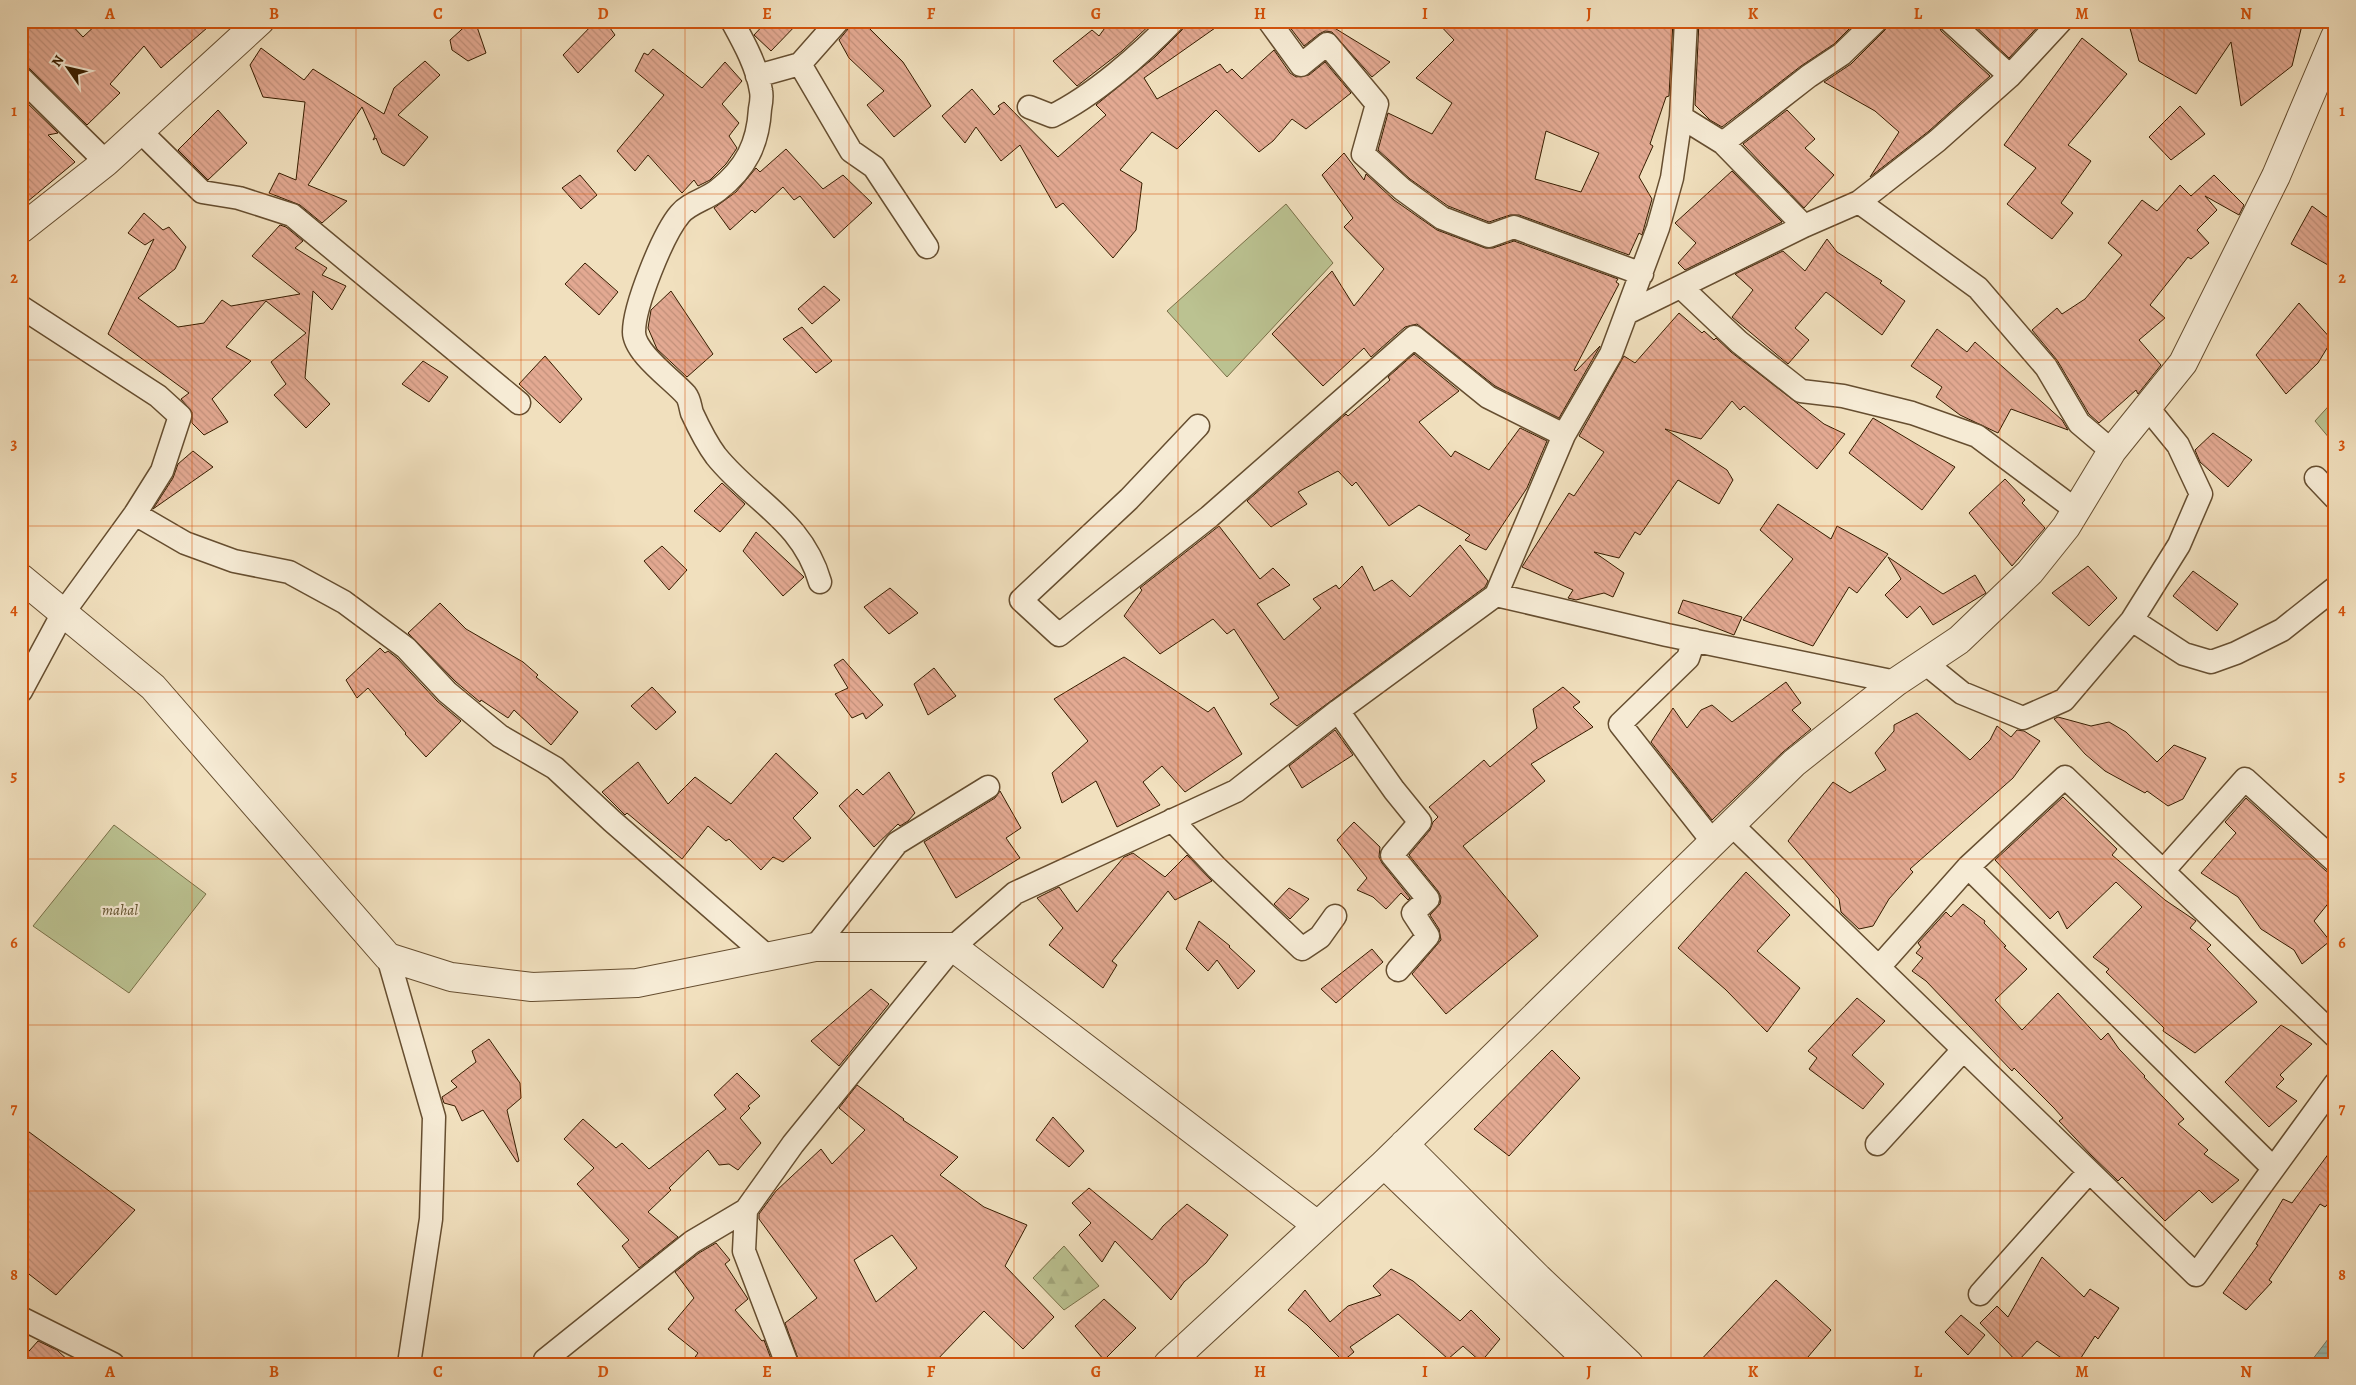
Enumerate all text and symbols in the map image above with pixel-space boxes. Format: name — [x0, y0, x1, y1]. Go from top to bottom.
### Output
text: A — [104, 3, 116, 25]
text: B — [269, 3, 279, 25]
text: C — [433, 3, 443, 25]
text: D — [597, 3, 609, 25]
text: E — [762, 3, 772, 25]
text: F — [927, 3, 936, 25]
text: G — [1091, 3, 1101, 25]
text: H — [1254, 3, 1266, 25]
text: I — [1422, 3, 1428, 25]
text: J — [1586, 3, 1592, 25]
text: K — [1748, 3, 1759, 25]
text: L — [1914, 3, 1923, 25]
text: M — [2075, 3, 2089, 25]
text: N — [2240, 3, 2252, 25]
north arrow — [42, 42, 92, 92]
text: N — [47, 51, 68, 71]
text: 1 — [11, 100, 17, 122]
text: 1 — [2339, 100, 2345, 122]
text: 2 — [10, 267, 18, 289]
text: 2 — [2338, 267, 2346, 289]
text: 3 — [11, 433, 18, 455]
text: 3 — [2339, 433, 2346, 455]
text: 4 — [10, 599, 18, 621]
text: 4 — [2338, 599, 2346, 621]
text: 5 — [11, 765, 18, 787]
text: 5 — [2339, 765, 2346, 787]
park label: mahal — [102, 900, 138, 920]
text: 6 — [10, 932, 18, 954]
text: 6 — [2338, 932, 2346, 954]
text: 7 — [11, 1098, 18, 1120]
text: 7 — [2339, 1098, 2346, 1120]
text: 8 — [10, 1264, 18, 1286]
text: 8 — [2338, 1264, 2346, 1286]
text: A — [104, 1361, 116, 1383]
text: B — [269, 1361, 279, 1383]
text: C — [433, 1361, 443, 1383]
text: D — [597, 1361, 609, 1383]
text: E — [762, 1361, 772, 1383]
text: F — [927, 1361, 936, 1383]
text: G — [1091, 1361, 1101, 1383]
text: H — [1254, 1361, 1266, 1383]
text: I — [1422, 1361, 1428, 1383]
text: J — [1586, 1361, 1592, 1383]
text: K — [1748, 1361, 1759, 1383]
text: L — [1914, 1361, 1923, 1383]
text: M — [2075, 1361, 2089, 1383]
text: N — [2240, 1361, 2252, 1383]

